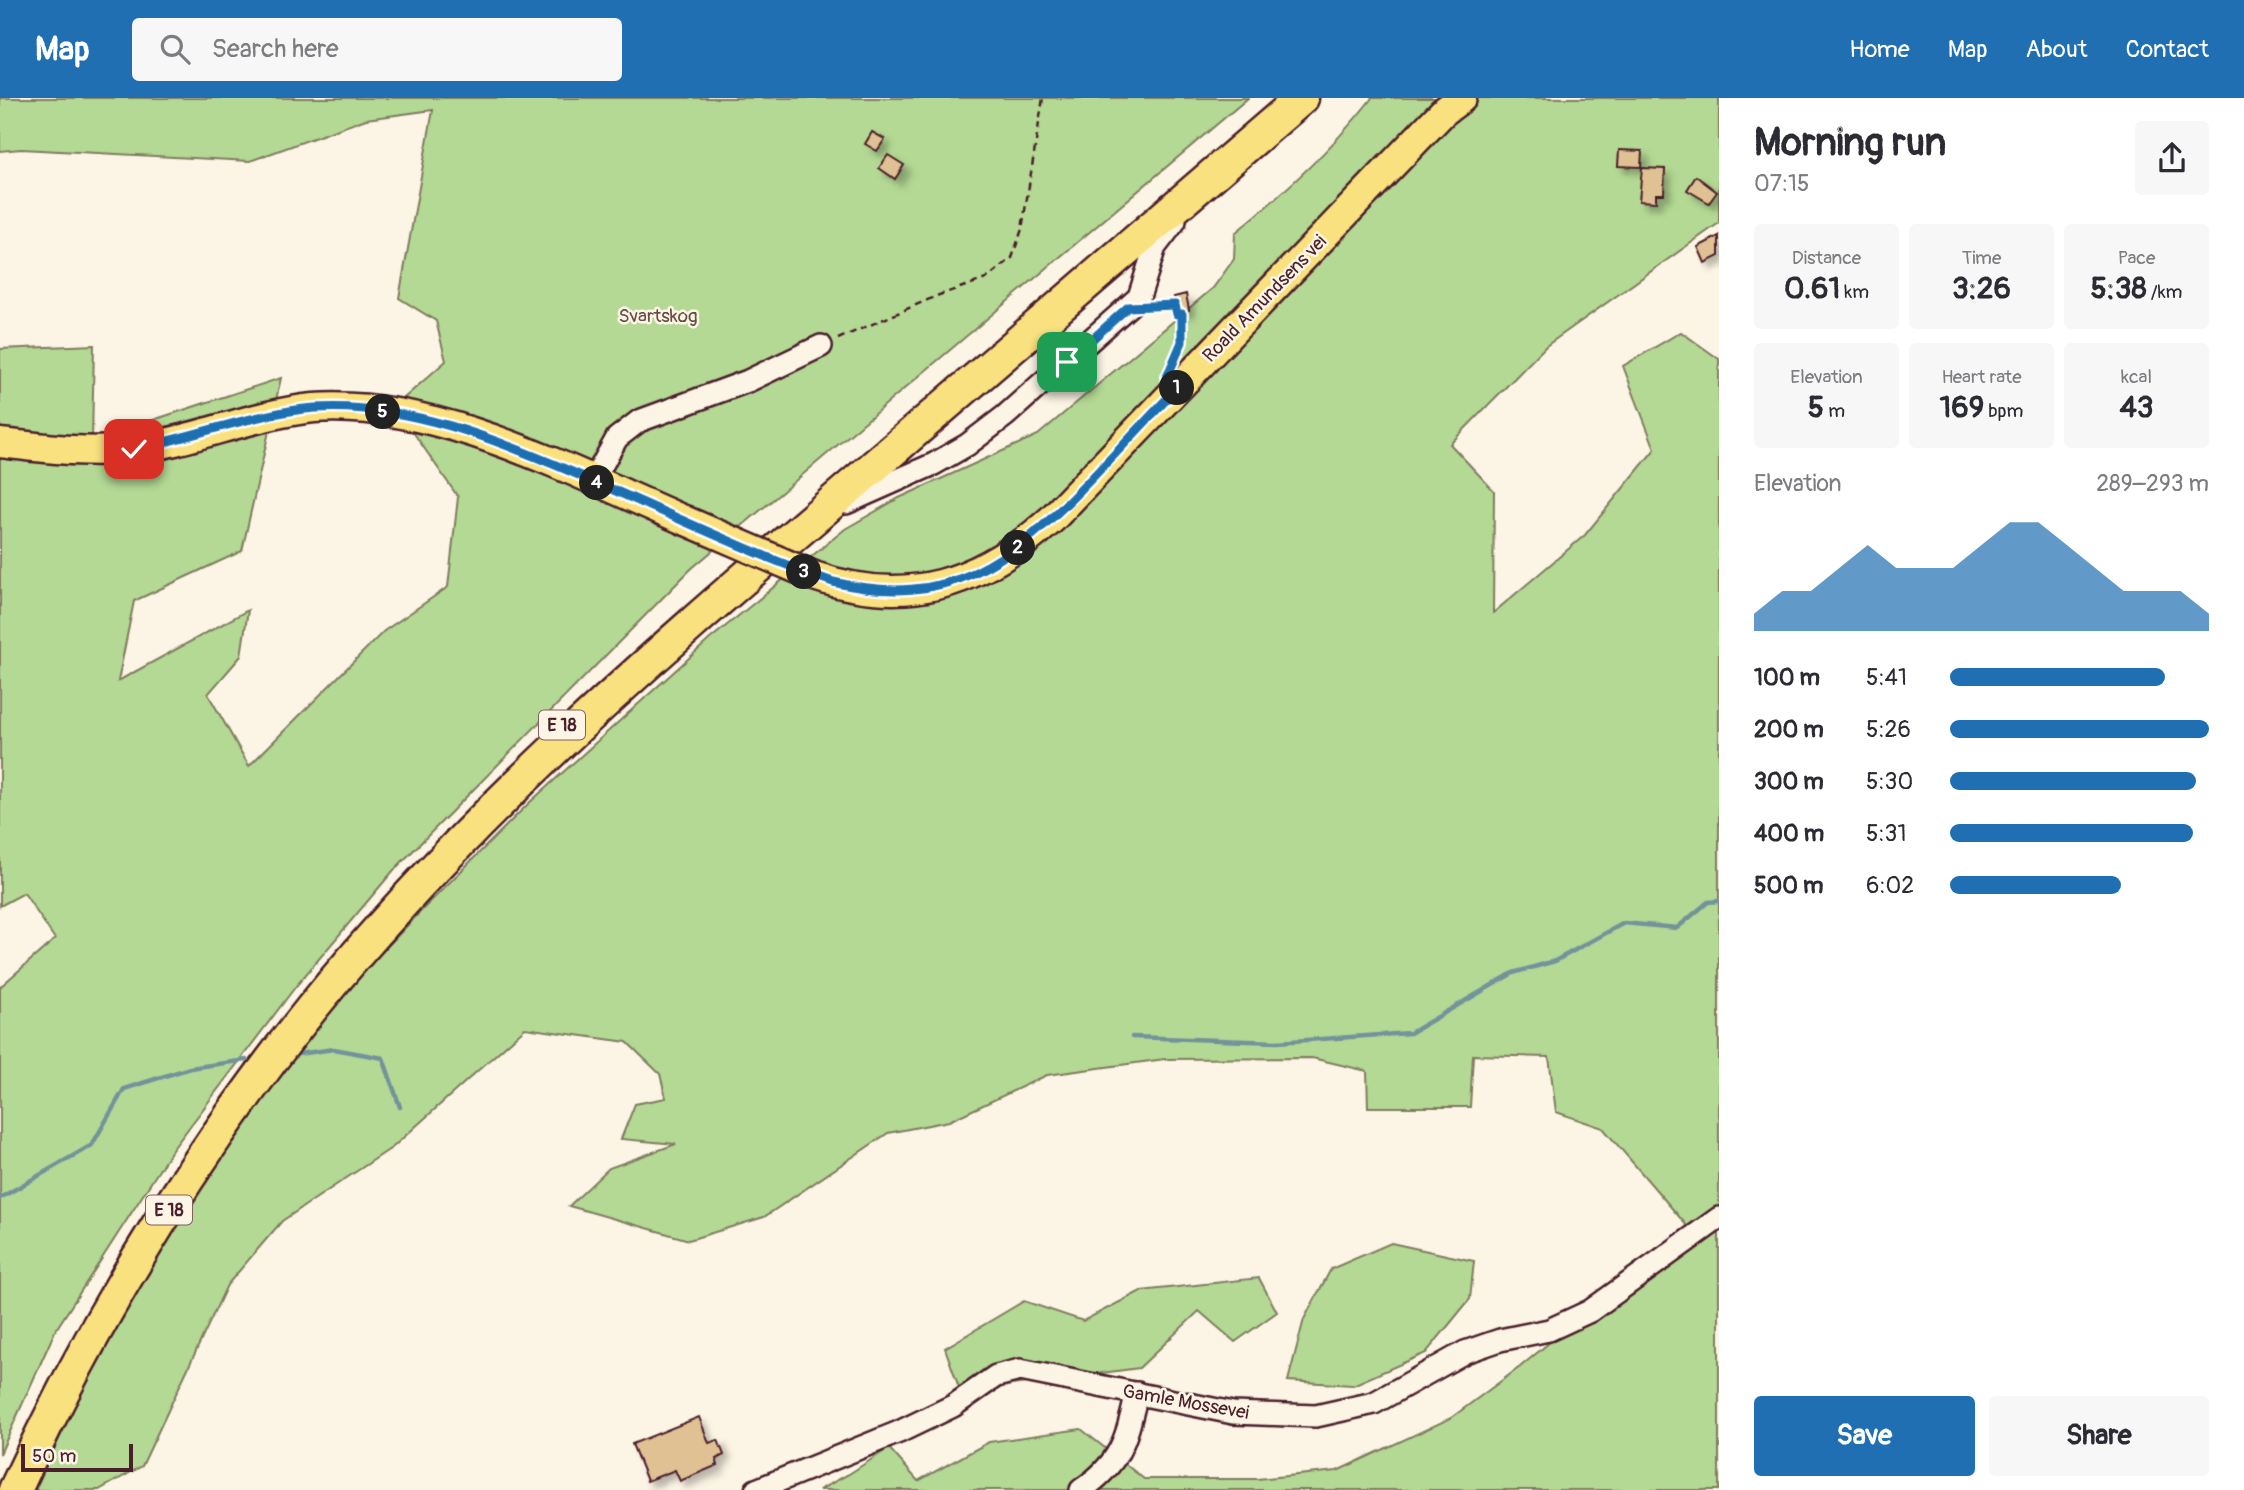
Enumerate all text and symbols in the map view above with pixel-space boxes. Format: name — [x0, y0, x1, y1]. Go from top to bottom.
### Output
search box — [132, 18, 622, 81]
text: Map — [35, 29, 90, 70]
icon: search — [156, 30, 194, 68]
text: Search here — [212, 33, 339, 65]
text: Home — [1849, 35, 1910, 64]
text: Map — [1948, 35, 1988, 64]
text: About — [2026, 35, 2088, 64]
text: Contact — [2126, 35, 2209, 64]
text: Morning run — [1754, 119, 1946, 167]
button: share — [2135, 121, 2209, 195]
text: 07:15 — [1754, 169, 1809, 198]
street label: Roald Amundsens vei — [1198, 230, 1332, 368]
text: Distance — [1792, 246, 1861, 270]
text: Time — [1962, 246, 2001, 270]
text: Pace — [2118, 246, 2155, 270]
text: 0.61 — [1784, 270, 1840, 307]
text: 3:26 — [1952, 270, 2011, 307]
text: 5:38 — [2091, 270, 2147, 307]
text: km — [1840, 280, 1869, 304]
text: /km — [2147, 280, 2182, 304]
park label: Svartskog — [618, 304, 698, 328]
pin — [1037, 332, 1097, 392]
icon: arrive — [1048, 343, 1086, 381]
text: Elevation — [1790, 365, 1863, 389]
text: Heart rate — [1941, 365, 2022, 389]
text: kcal — [2121, 365, 2152, 389]
pin: 1 — [1160, 370, 1194, 406]
text: 1 — [1173, 375, 1180, 399]
text: 5 — [1808, 389, 1824, 426]
text: 169 — [1940, 389, 1984, 426]
text: 43 — [2119, 389, 2154, 426]
pin: 5 — [366, 394, 400, 430]
text: 5 — [377, 399, 388, 423]
text: m — [1824, 399, 1845, 423]
text: bpm — [1984, 399, 2023, 423]
pin — [104, 419, 164, 479]
icon: check — [115, 430, 153, 468]
pin: 4 — [580, 466, 614, 500]
text: Elevation — [1754, 469, 1842, 498]
text: 289–293 m — [2096, 469, 2209, 498]
text: 4 — [591, 470, 602, 494]
pin: 2 — [1000, 531, 1036, 566]
text: 2 — [1012, 535, 1023, 559]
pin: 3 — [786, 554, 822, 589]
text: 3 — [798, 559, 809, 583]
text: 100 m — [1754, 663, 1820, 692]
text: 5:41 — [1866, 663, 1907, 692]
road number: E 18 — [539, 710, 585, 740]
text: 200 m — [1754, 715, 1824, 744]
text: 5:26 — [1866, 715, 1911, 744]
text: 300 m — [1754, 767, 1824, 796]
text: 5:30 — [1866, 767, 1913, 796]
text: 400 m — [1754, 819, 1824, 848]
text: 5:31 — [1866, 819, 1906, 848]
text: 500 m — [1754, 871, 1823, 900]
text: 6:02 — [1866, 871, 1914, 900]
road number: E 18 — [146, 1196, 192, 1224]
street label: Gamle Mossevei — [1121, 1379, 1251, 1425]
button: Save — [1754, 1396, 1975, 1476]
button: Share — [1989, 1396, 2209, 1476]
scale bar — [21, 1441, 133, 1473]
text: 50 m — [32, 1444, 76, 1468]

